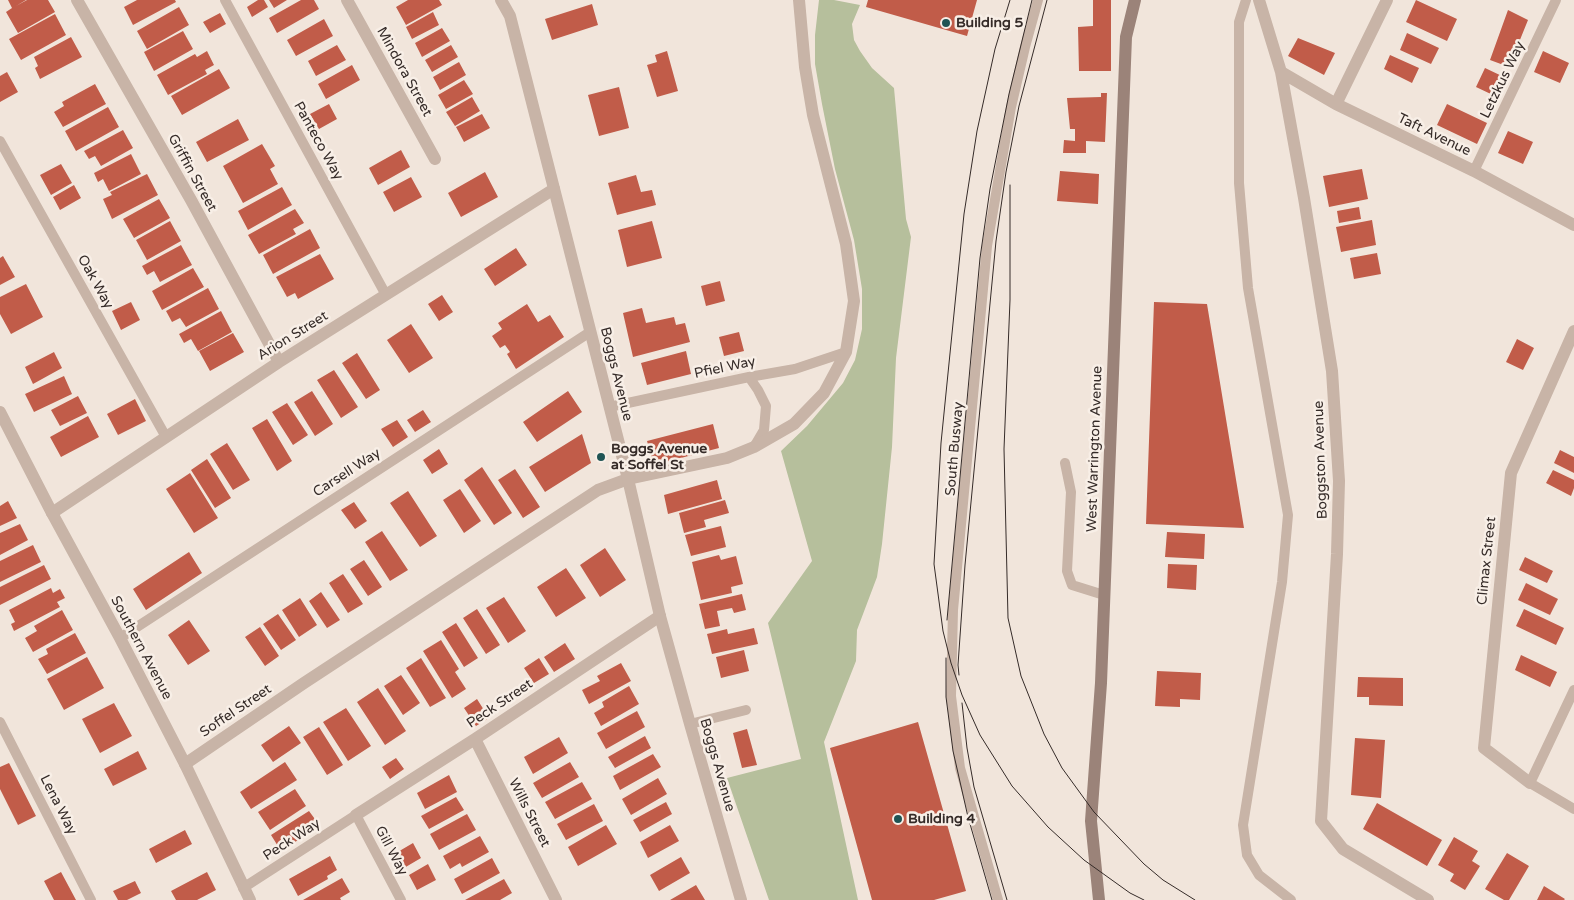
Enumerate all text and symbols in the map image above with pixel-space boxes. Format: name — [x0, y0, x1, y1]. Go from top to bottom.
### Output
place label: Building 5 — [956, 15, 1023, 31]
marker: Building 5 — [940, 17, 952, 29]
street label: Mindora Street — [373, 24, 435, 120]
street label: Letzkus Way — [1477, 39, 1529, 121]
street label: Panteco Way — [290, 99, 346, 183]
street label: Taft Avenue — [1395, 110, 1473, 160]
street label: Griffin Street — [164, 131, 220, 215]
street label: Oak Way — [73, 252, 117, 312]
street label: Arion Street — [255, 308, 331, 364]
street label: Boggs Avenue — [596, 325, 636, 423]
street label: Pfiel Way — [693, 353, 757, 383]
street label: West Warrington Avenue — [1084, 366, 1106, 532]
street label: Boggston Avenue — [1311, 400, 1331, 520]
street label: South Busway — [943, 401, 967, 497]
place label: Boggs Avenue at Soffel St — [611, 441, 707, 474]
street label: Carsell Way — [310, 445, 384, 501]
marker: Boggs Avenue at Soffel St — [595, 451, 607, 463]
street label: Climax Street — [1474, 516, 1500, 606]
street label: Southern Avenue — [107, 593, 175, 703]
street label: Peck Street — [464, 676, 536, 732]
street label: Soffel Street — [197, 681, 275, 741]
street label: Boggs Avenue — [696, 716, 738, 814]
street label: Lena Way — [36, 772, 80, 838]
street label: Wills Street — [505, 776, 553, 850]
place label: Building 4 — [908, 811, 975, 827]
marker: Building 4 — [892, 813, 904, 825]
street label: Peck Way — [260, 815, 324, 865]
street label: Gill Way — [371, 823, 411, 879]

